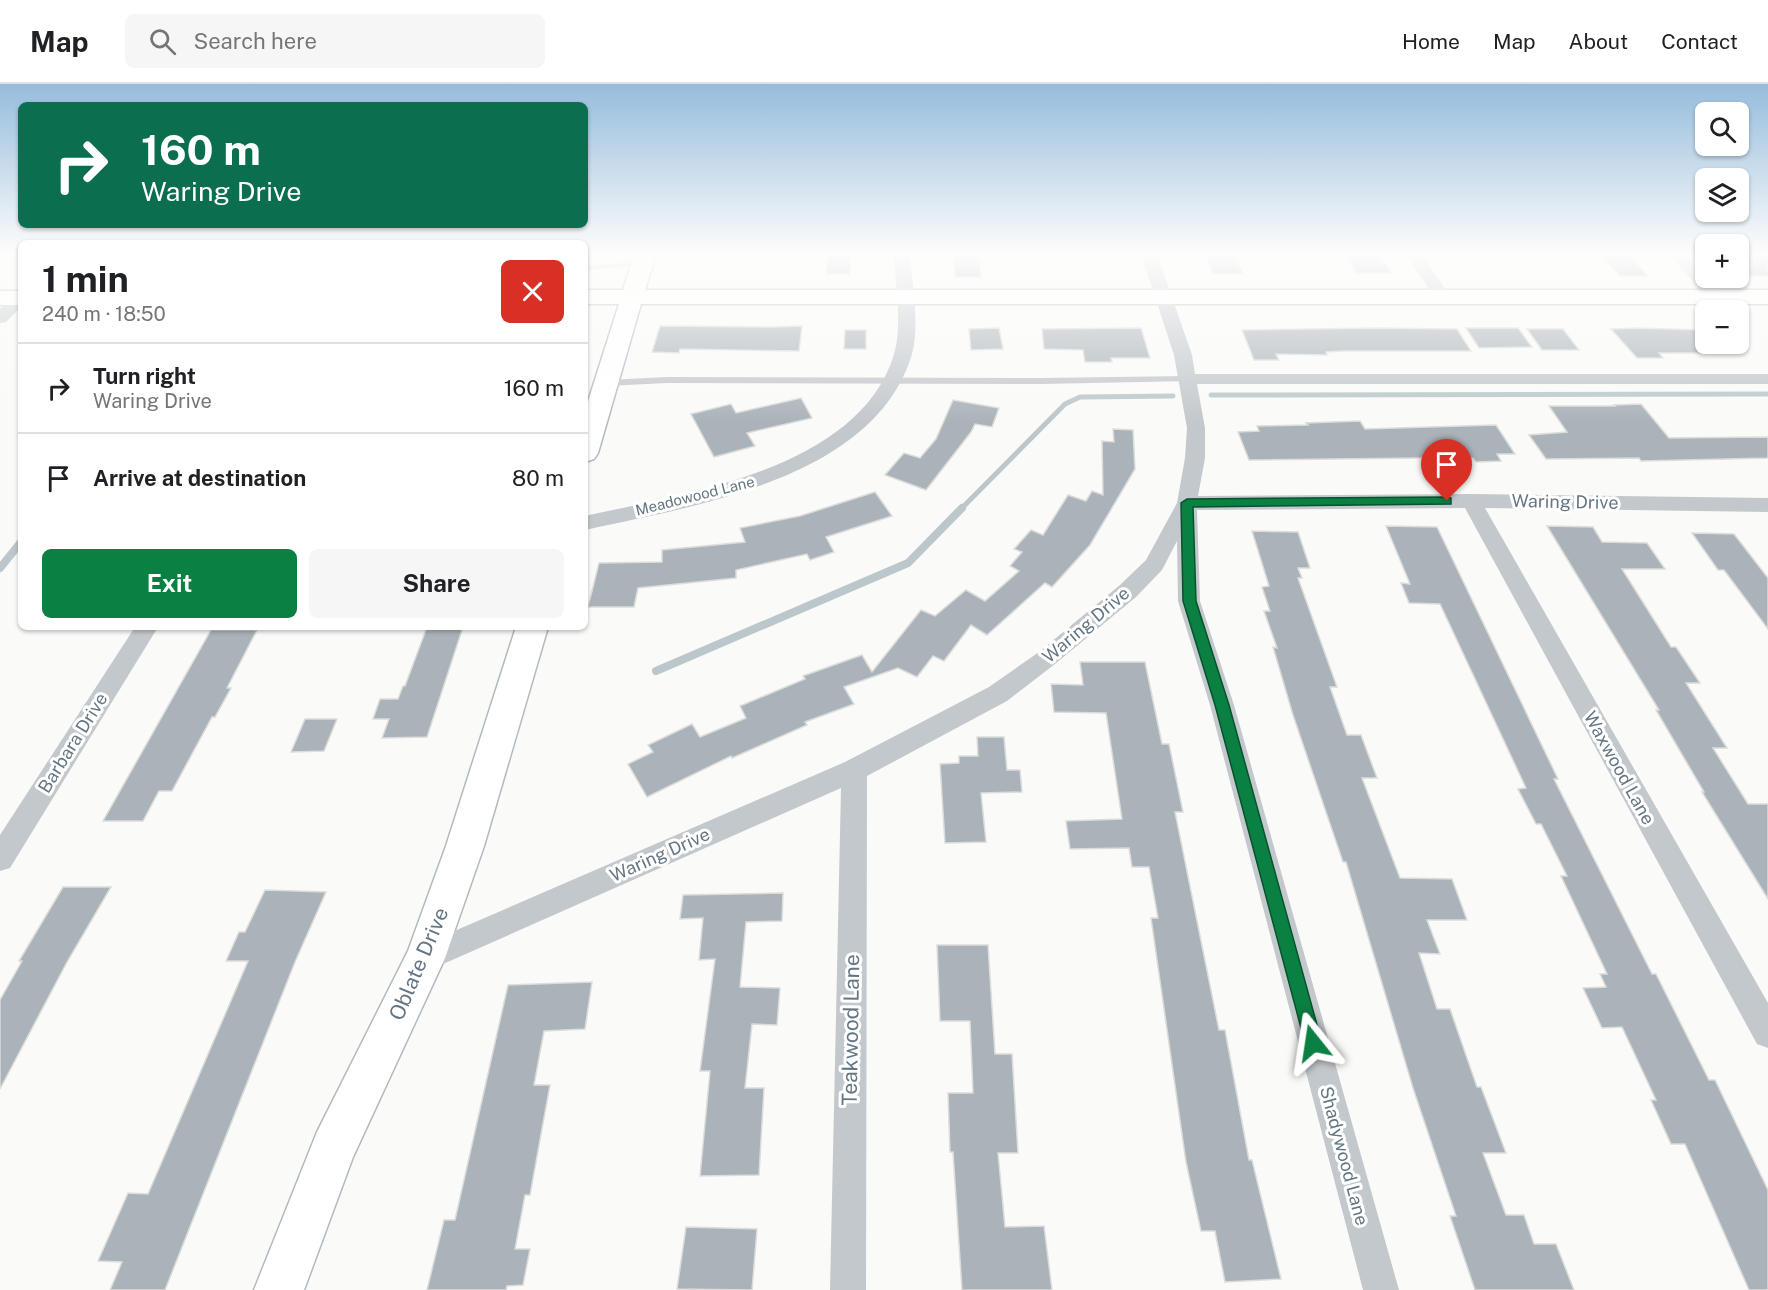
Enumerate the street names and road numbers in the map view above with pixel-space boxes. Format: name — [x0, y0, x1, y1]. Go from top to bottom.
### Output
street label: Meadowood Lane — [634, 472, 756, 519]
street label: Waring Drive — [1511, 490, 1619, 513]
street label: Waring Drive — [1038, 582, 1133, 667]
street label: Barbara Drive — [34, 689, 112, 797]
street label: Waxwood Lane — [1580, 707, 1659, 828]
street label: Waring Drive — [607, 823, 713, 886]
street label: Oblate Drive — [384, 904, 454, 1024]
street label: Teakwood Lane — [837, 954, 864, 1106]
street label: Shadywood Lane — [1316, 1084, 1373, 1228]

